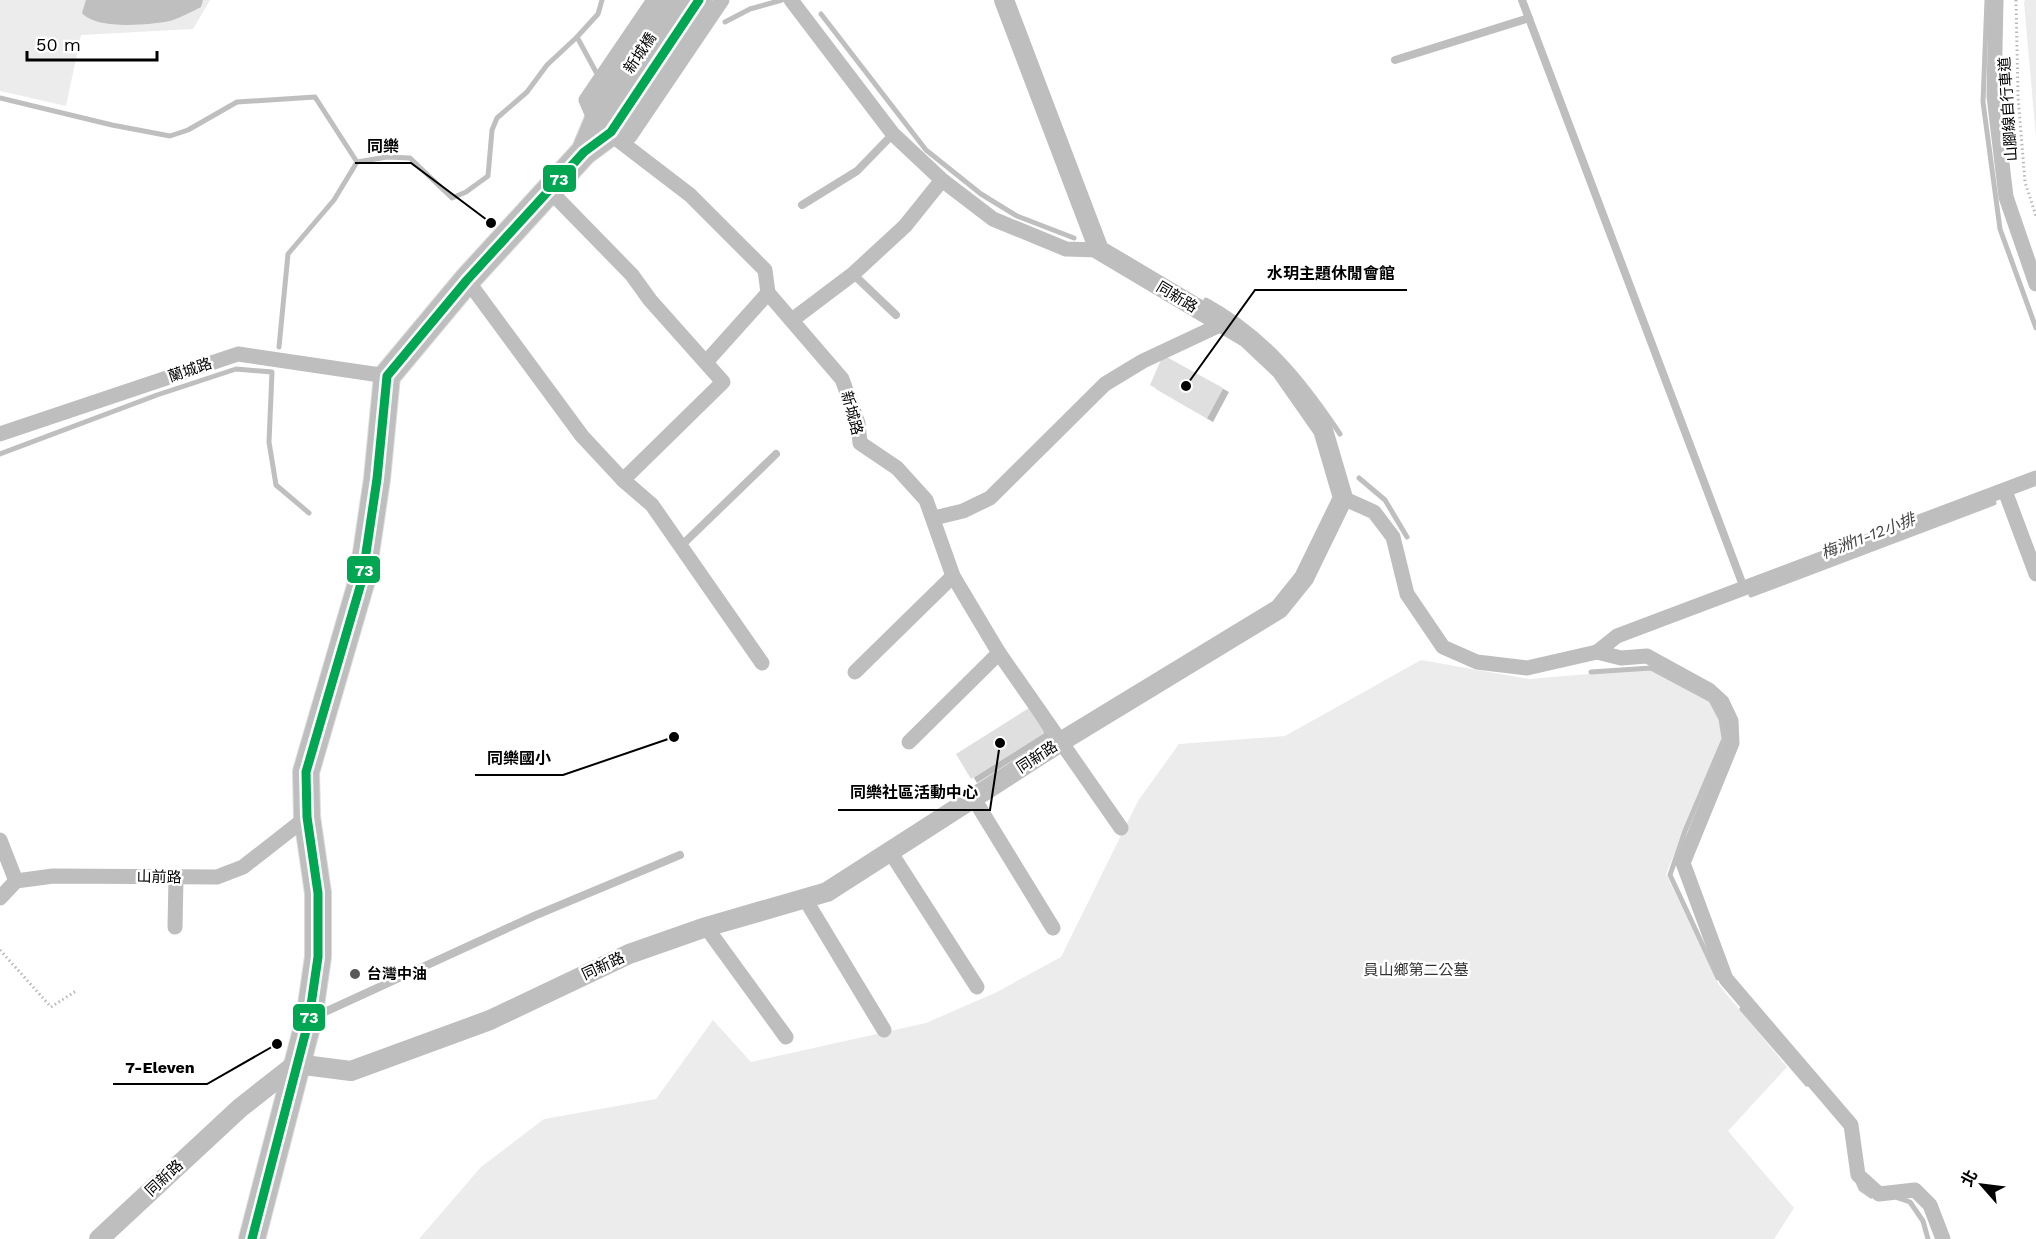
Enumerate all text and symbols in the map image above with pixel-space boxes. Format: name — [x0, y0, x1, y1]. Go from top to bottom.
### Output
scale bar — [27, 24, 158, 62]
street label: 新城橋 — [620, 29, 660, 77]
text: 50 m — [36, 34, 81, 55]
street label: 山腳線自行車道 — [1995, 56, 2021, 162]
callout: 同樂 — [355, 129, 411, 163]
text: 同樂 — [367, 137, 399, 156]
line badge: 73 — [542, 164, 577, 193]
text: 73 — [549, 170, 569, 189]
callout: 水玥主題休閒會館 — [1255, 256, 1407, 290]
text: 水玥主題休閒會館 — [1267, 264, 1395, 283]
street label: 同新路 — [1153, 278, 1201, 316]
street label: 蘭城路 — [166, 354, 214, 386]
street label: 新城路 — [837, 389, 867, 437]
water label: 梅洲11-12小排 — [1818, 509, 1919, 563]
line badge: 73 — [346, 555, 381, 584]
text: 73 — [354, 561, 374, 580]
street label: 同新路 — [1013, 737, 1061, 777]
callout: 同樂國小 — [475, 741, 563, 775]
text: 同樂國小 — [487, 749, 551, 768]
callout: 同樂社區活動中心 — [838, 776, 990, 810]
text: 同樂社區活動中心 — [850, 783, 978, 802]
street label: 山前路 — [136, 868, 182, 886]
street label: 同新路 — [579, 948, 627, 984]
park label: 員山鄉第二公墓 — [1363, 961, 1469, 979]
place label: 台灣中油 — [367, 965, 427, 983]
marker: 台灣中油 — [348, 967, 362, 981]
line badge: 73 — [292, 1003, 326, 1032]
text: 73 — [299, 1008, 319, 1027]
callout: 7-Eleven — [113, 1050, 207, 1084]
text: 7-Eleven — [125, 1058, 195, 1077]
north arrow — [1952, 1155, 2012, 1215]
street label: 同新路 — [141, 1156, 187, 1200]
text: 北 — [1957, 1167, 1981, 1190]

